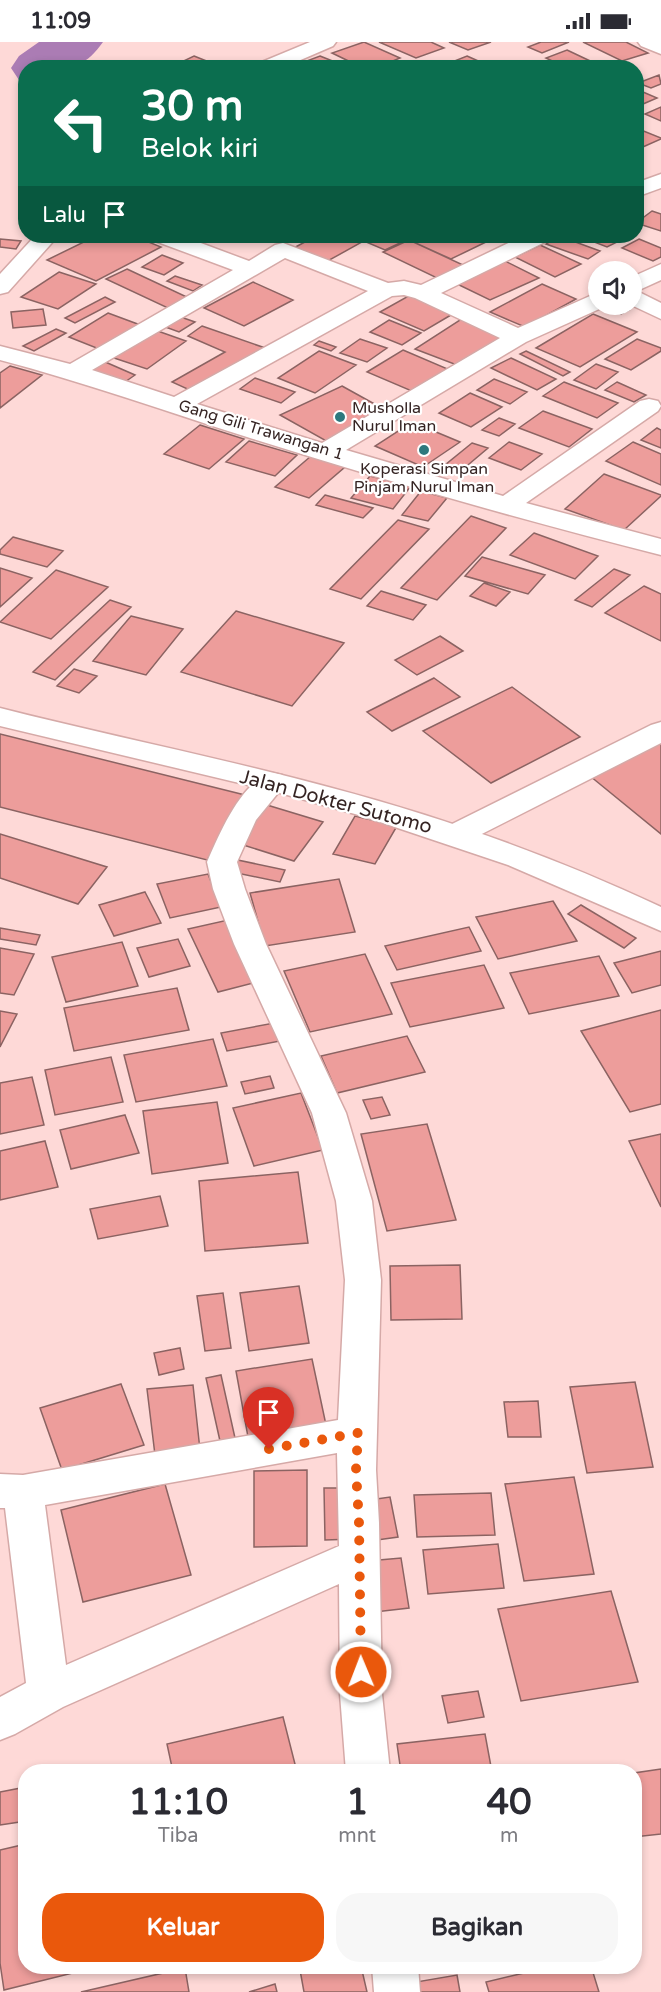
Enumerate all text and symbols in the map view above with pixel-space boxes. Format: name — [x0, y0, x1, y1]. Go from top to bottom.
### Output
text: 11:09 — [30, 8, 91, 34]
text: 30 m — [141, 81, 243, 132]
icon: left — [42, 84, 120, 162]
text: Belok kiri — [141, 132, 258, 165]
icon: arrive — [98, 198, 131, 231]
text: Lalu — [42, 202, 86, 228]
map controls — [588, 261, 642, 315]
button: sound — [588, 261, 642, 315]
street label: Gang Gili Trawangan 1 — [176, 395, 346, 465]
place label: Musholla Nurul Iman — [352, 398, 436, 436]
marker: Musholla Nurul Iman — [333, 410, 347, 424]
marker: Koperasi Simpan Pinjam Nurul Iman — [417, 443, 431, 457]
place label: Koperasi Simpan Pinjam Nurul Iman — [354, 459, 494, 497]
street label: Jalan Dokter Sutomo — [237, 765, 435, 839]
pin — [243, 1387, 294, 1449]
icon: arrive — [252, 1396, 285, 1429]
position arrow — [329, 1640, 393, 1704]
text: 11:10 — [128, 1781, 228, 1824]
text: 1 — [346, 1781, 369, 1824]
text: 40 — [487, 1781, 532, 1824]
text: Tiba — [158, 1824, 199, 1848]
text: mnt — [338, 1824, 376, 1848]
text: m — [500, 1824, 518, 1848]
button: Keluar — [42, 1893, 324, 1962]
button: Bagikan — [336, 1893, 618, 1962]

